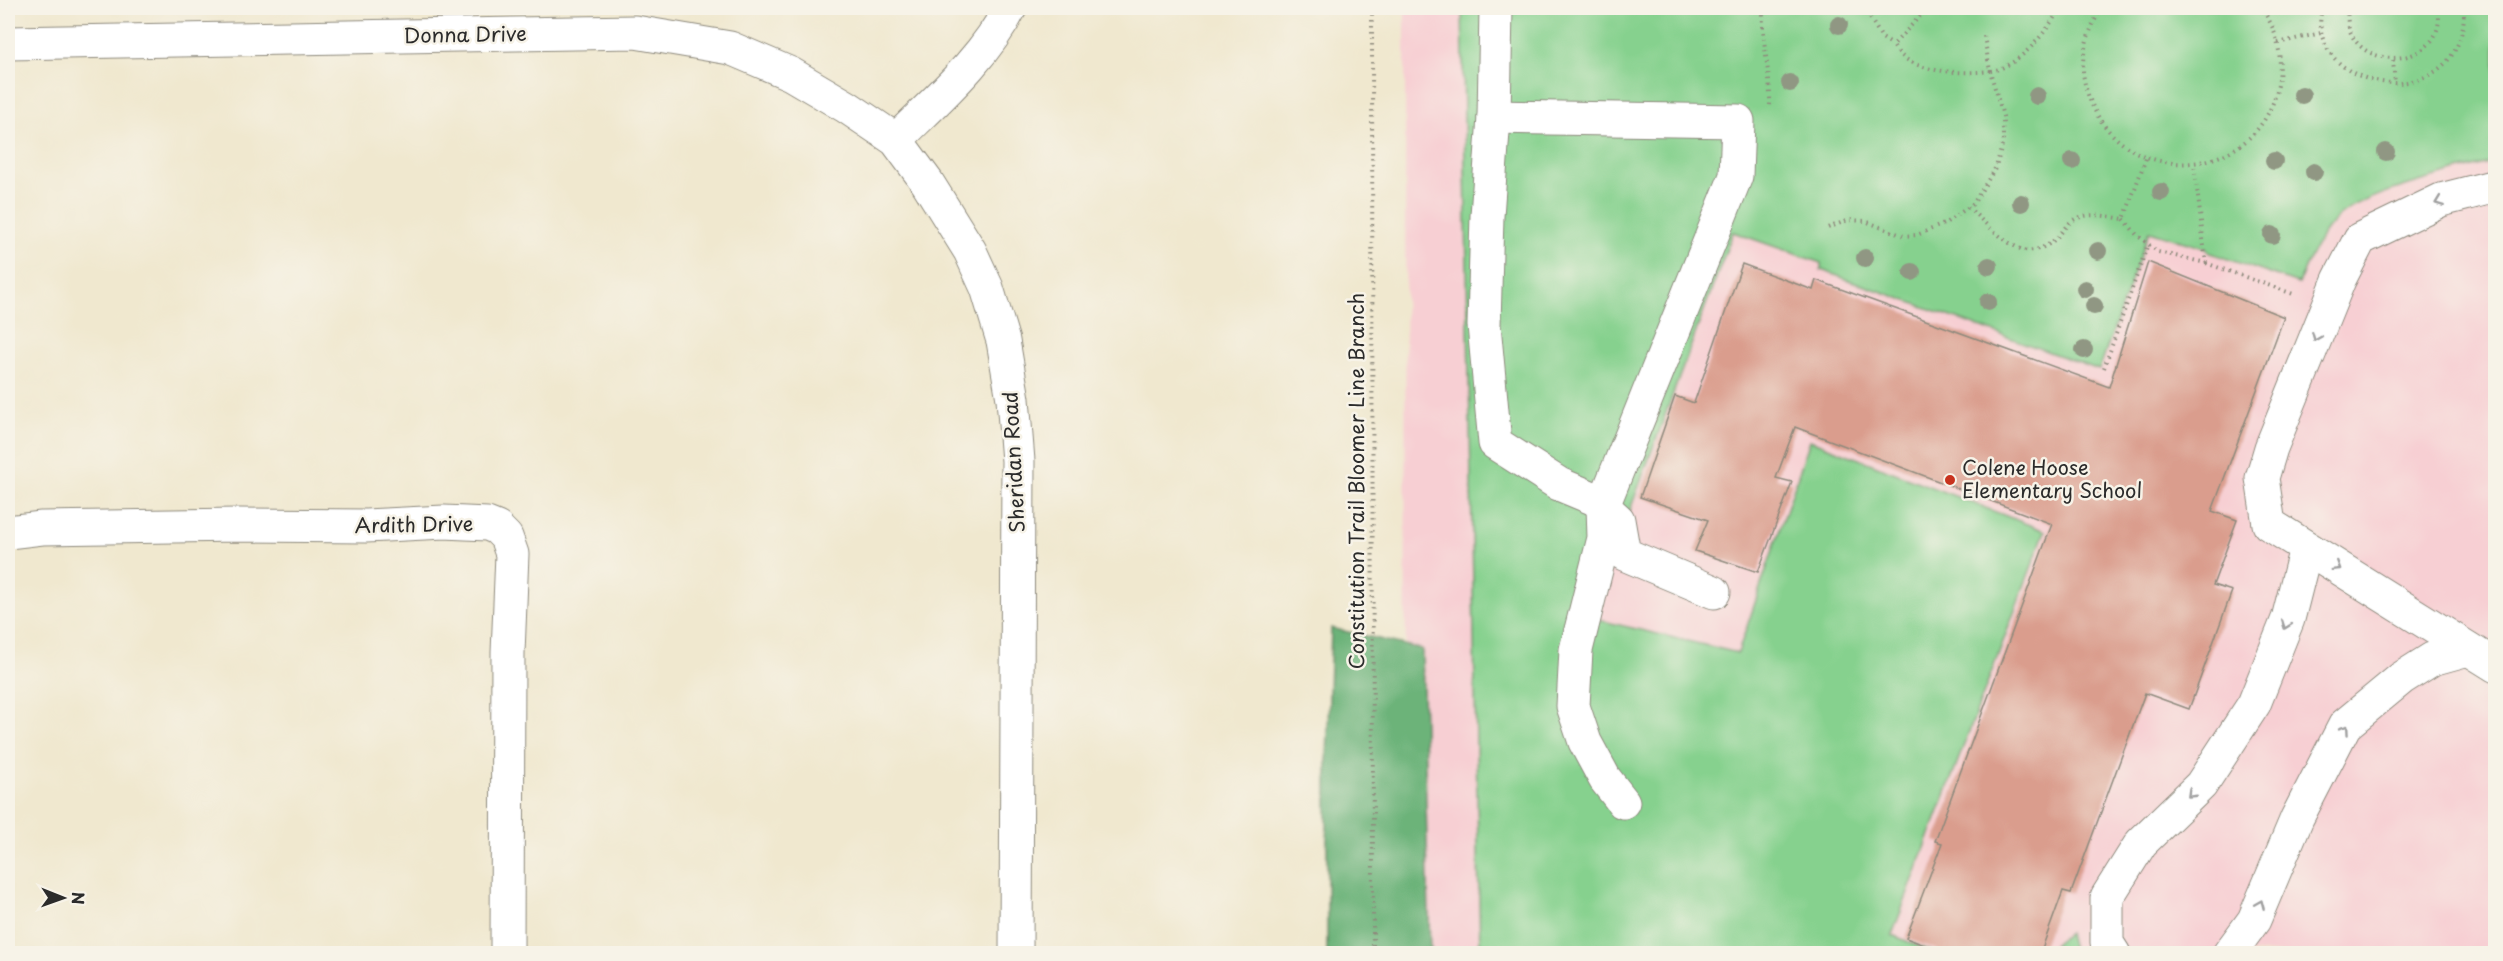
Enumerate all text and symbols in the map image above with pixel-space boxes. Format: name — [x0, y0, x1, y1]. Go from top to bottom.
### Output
street label: Donna Drive — [403, 18, 527, 50]
one-way arrow — [2435, 195, 2446, 207]
street label: Constitution Trail Bloomer Line Branch — [1341, 293, 1371, 669]
one-way arrow — [2311, 330, 2323, 341]
street label: Sheridan Road — [994, 391, 1032, 533]
place label: Colene Hoose Elementary School — [1962, 452, 2142, 505]
marker: Colene Hoose Elementary School — [1943, 473, 1957, 487]
street label: Ardith Drive — [354, 508, 474, 540]
one-way arrow — [2331, 560, 2341, 572]
one-way arrow — [2280, 619, 2293, 630]
one-way arrow — [2338, 725, 2349, 736]
one-way arrow — [2188, 786, 2199, 797]
north arrow — [33, 868, 93, 928]
text: N — [67, 892, 91, 905]
one-way arrow — [2253, 900, 2265, 911]

